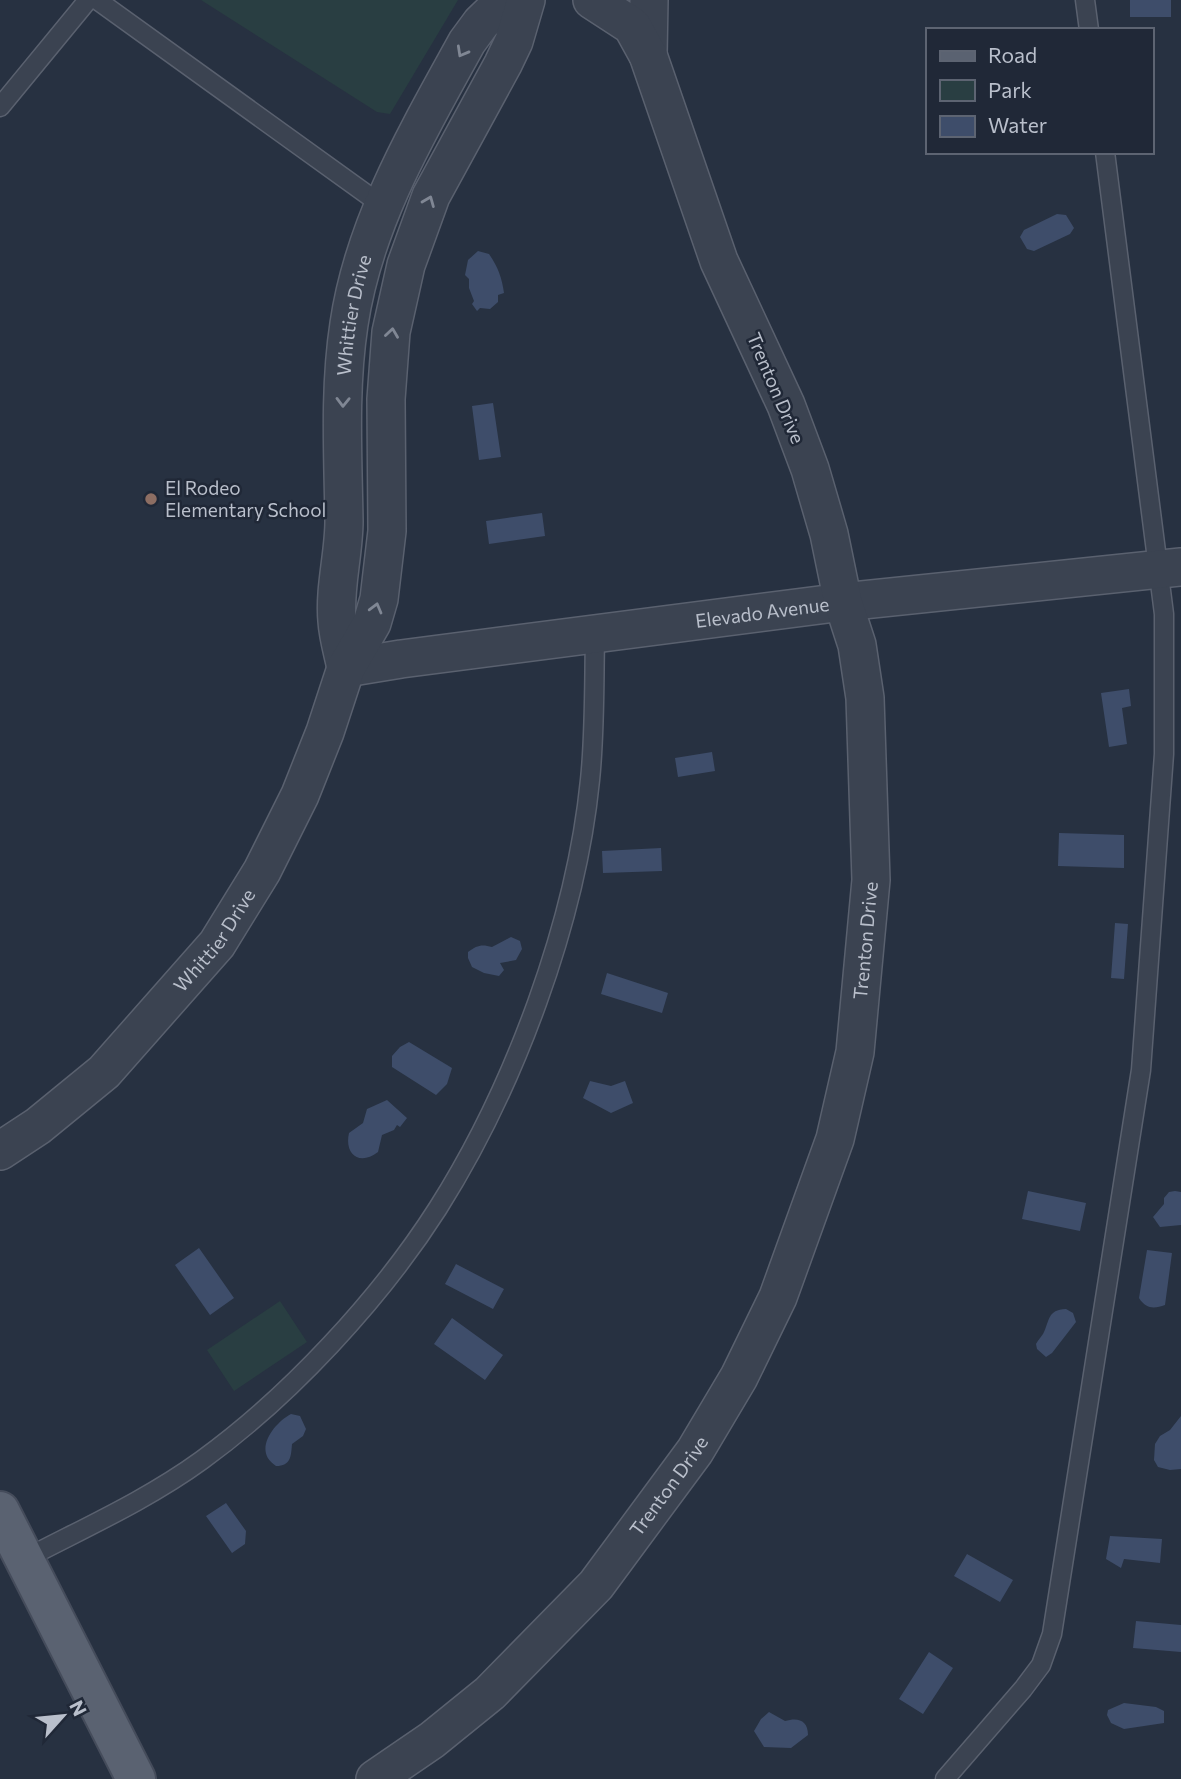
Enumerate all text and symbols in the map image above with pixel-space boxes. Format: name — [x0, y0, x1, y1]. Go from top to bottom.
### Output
legend — [926, 28, 1153, 154]
text: Road — [988, 42, 1037, 67]
one-way arrow — [457, 44, 470, 57]
text: Park — [988, 77, 1032, 102]
text: Water — [988, 112, 1047, 137]
one-way arrow — [421, 196, 435, 208]
street label: Whittier Drive — [332, 252, 376, 377]
one-way arrow — [384, 327, 399, 338]
street label: Trenton Drive — [743, 329, 810, 447]
one-way arrow — [335, 397, 351, 408]
place label: El Rodeo Elementary School — [165, 476, 326, 521]
marker: El Rodeo Elementary School — [143, 491, 159, 507]
street label: Elevado Avenue — [694, 592, 831, 632]
one-way arrow — [368, 602, 382, 614]
street label: Trenton Drive — [848, 880, 882, 1000]
street label: Whittier Drive — [168, 884, 259, 996]
street label: Trenton Drive — [624, 1432, 712, 1540]
north arrow — [28, 1681, 98, 1751]
text: N — [65, 1696, 92, 1720]

